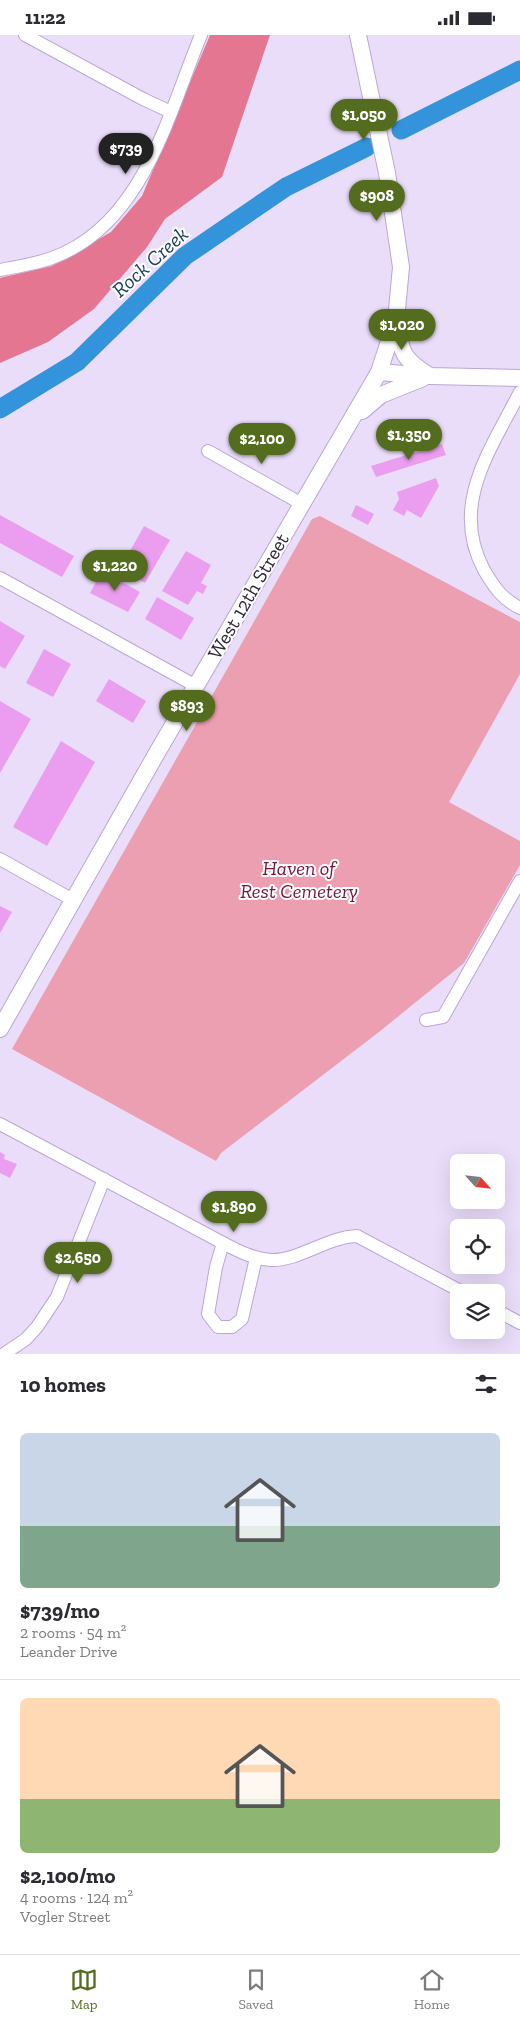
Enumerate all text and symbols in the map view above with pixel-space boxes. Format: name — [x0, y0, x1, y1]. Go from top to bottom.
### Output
text: 11:22 — [25, 6, 65, 29]
pin: $1,050 — [323, 99, 405, 141]
text: $1,050 — [342, 105, 386, 124]
pin: $739 — [96, 133, 156, 175]
text: $739 — [110, 139, 142, 158]
pin: $908 — [347, 179, 407, 222]
text: $908 — [360, 186, 394, 205]
water label: Rock Creek — [107, 221, 193, 302]
pin: $1,020 — [361, 309, 443, 351]
text: $1,020 — [380, 315, 424, 334]
pin: $1,350 — [368, 419, 450, 461]
pin: $2,100 — [221, 423, 303, 465]
text: $1,350 — [387, 425, 431, 444]
text: $2,100 — [240, 429, 284, 448]
street label: West 12th Street — [202, 528, 294, 663]
pin: $1,220 — [74, 549, 156, 592]
text: $1,220 — [93, 556, 137, 575]
pin: $893 — [157, 689, 217, 732]
text: $893 — [170, 696, 204, 715]
park label: Haven of Rest Cemetery — [240, 856, 358, 903]
north arrow — [450, 1154, 505, 1209]
map controls — [450, 1154, 505, 1339]
pin: $1,890 — [193, 1191, 275, 1233]
text: $1,890 — [212, 1197, 256, 1216]
button: locate — [450, 1219, 505, 1274]
pin: $2,650 — [37, 1241, 119, 1284]
text: $2,650 — [55, 1248, 101, 1267]
button: layers — [450, 1284, 505, 1339]
icon: filters — [472, 1370, 500, 1398]
text: 10 homes — [20, 1372, 106, 1397]
icon: home — [215, 1465, 305, 1555]
text: $739/mo — [20, 1598, 100, 1623]
text: 2 rooms · 54 m² — [20, 1623, 126, 1642]
text: Leander Drive — [20, 1642, 117, 1661]
icon: home — [215, 1731, 305, 1821]
text: $2,100/mo — [20, 1863, 115, 1888]
text: 4 rooms · 124 m² — [20, 1888, 133, 1907]
text: Vogler Street — [20, 1907, 110, 1926]
tab: Map — [70, 1966, 98, 2013]
tab: Saved — [238, 1966, 273, 2013]
tab: Home — [414, 1966, 450, 2013]

